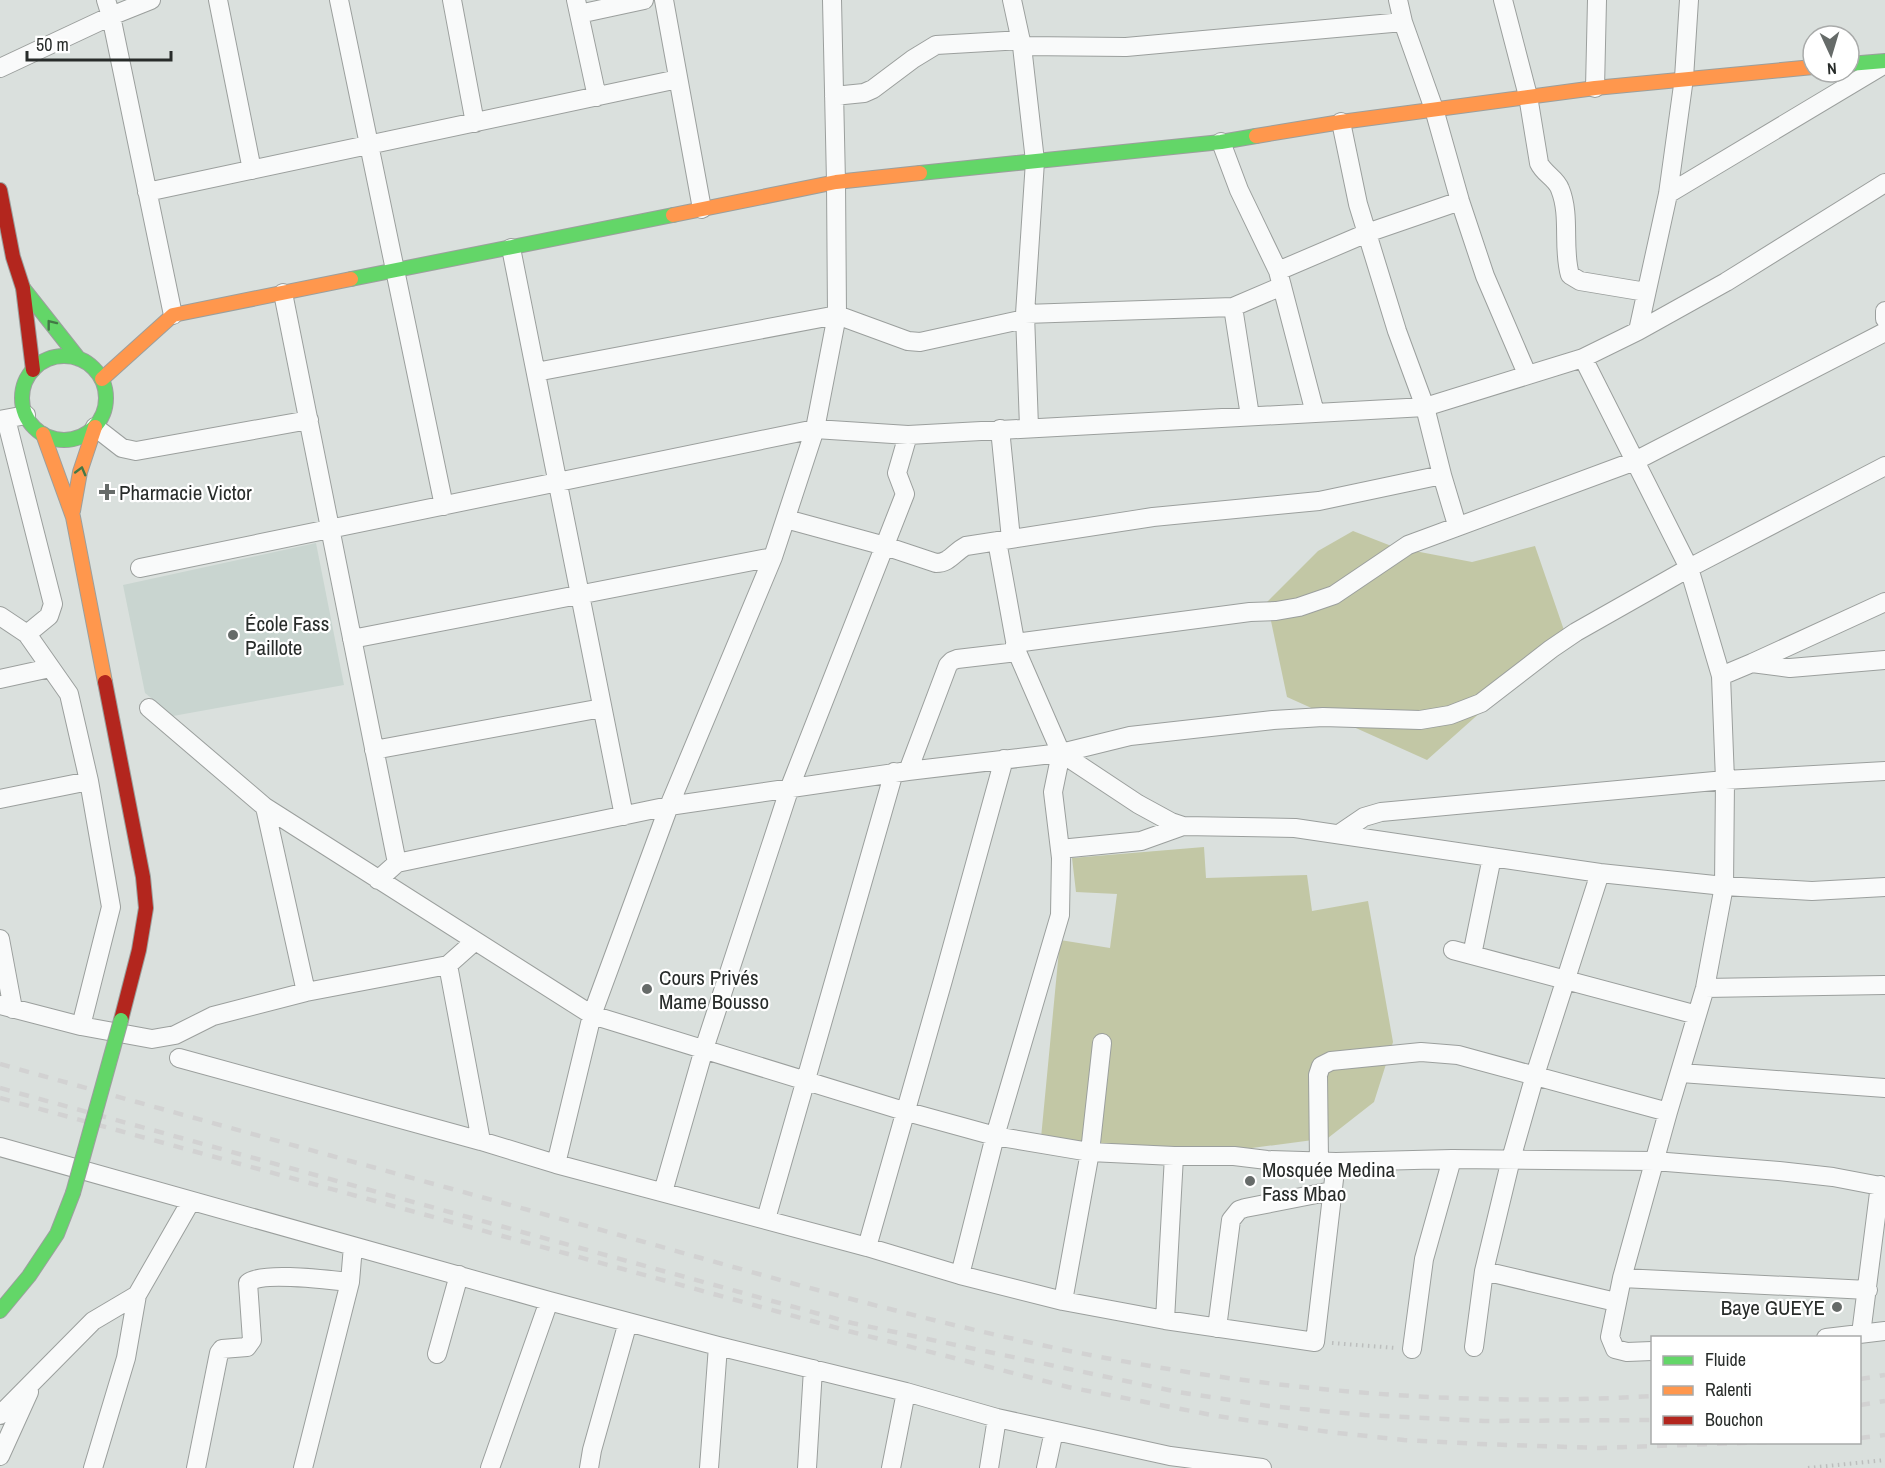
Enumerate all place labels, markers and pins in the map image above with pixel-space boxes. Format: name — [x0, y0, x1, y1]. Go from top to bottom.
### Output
place label: Pharmacie Victor — [119, 478, 252, 507]
marker: Pharmacie Victor — [100, 485, 114, 499]
place label: École Fass Paillote — [245, 609, 329, 662]
marker: École Fass Paillote — [226, 628, 240, 642]
place label: Cours Privés Mame Bousso — [659, 963, 769, 1016]
marker: Cours Privés Mame Bousso — [640, 982, 654, 996]
place label: Mosquée Medina Fass Mbao — [1262, 1155, 1395, 1208]
marker: Mosquée Medina Fass Mbao — [1243, 1174, 1257, 1188]
place label: Baye GUEYE — [1721, 1293, 1825, 1322]
marker: Baye GUEYE — [1830, 1300, 1844, 1314]

